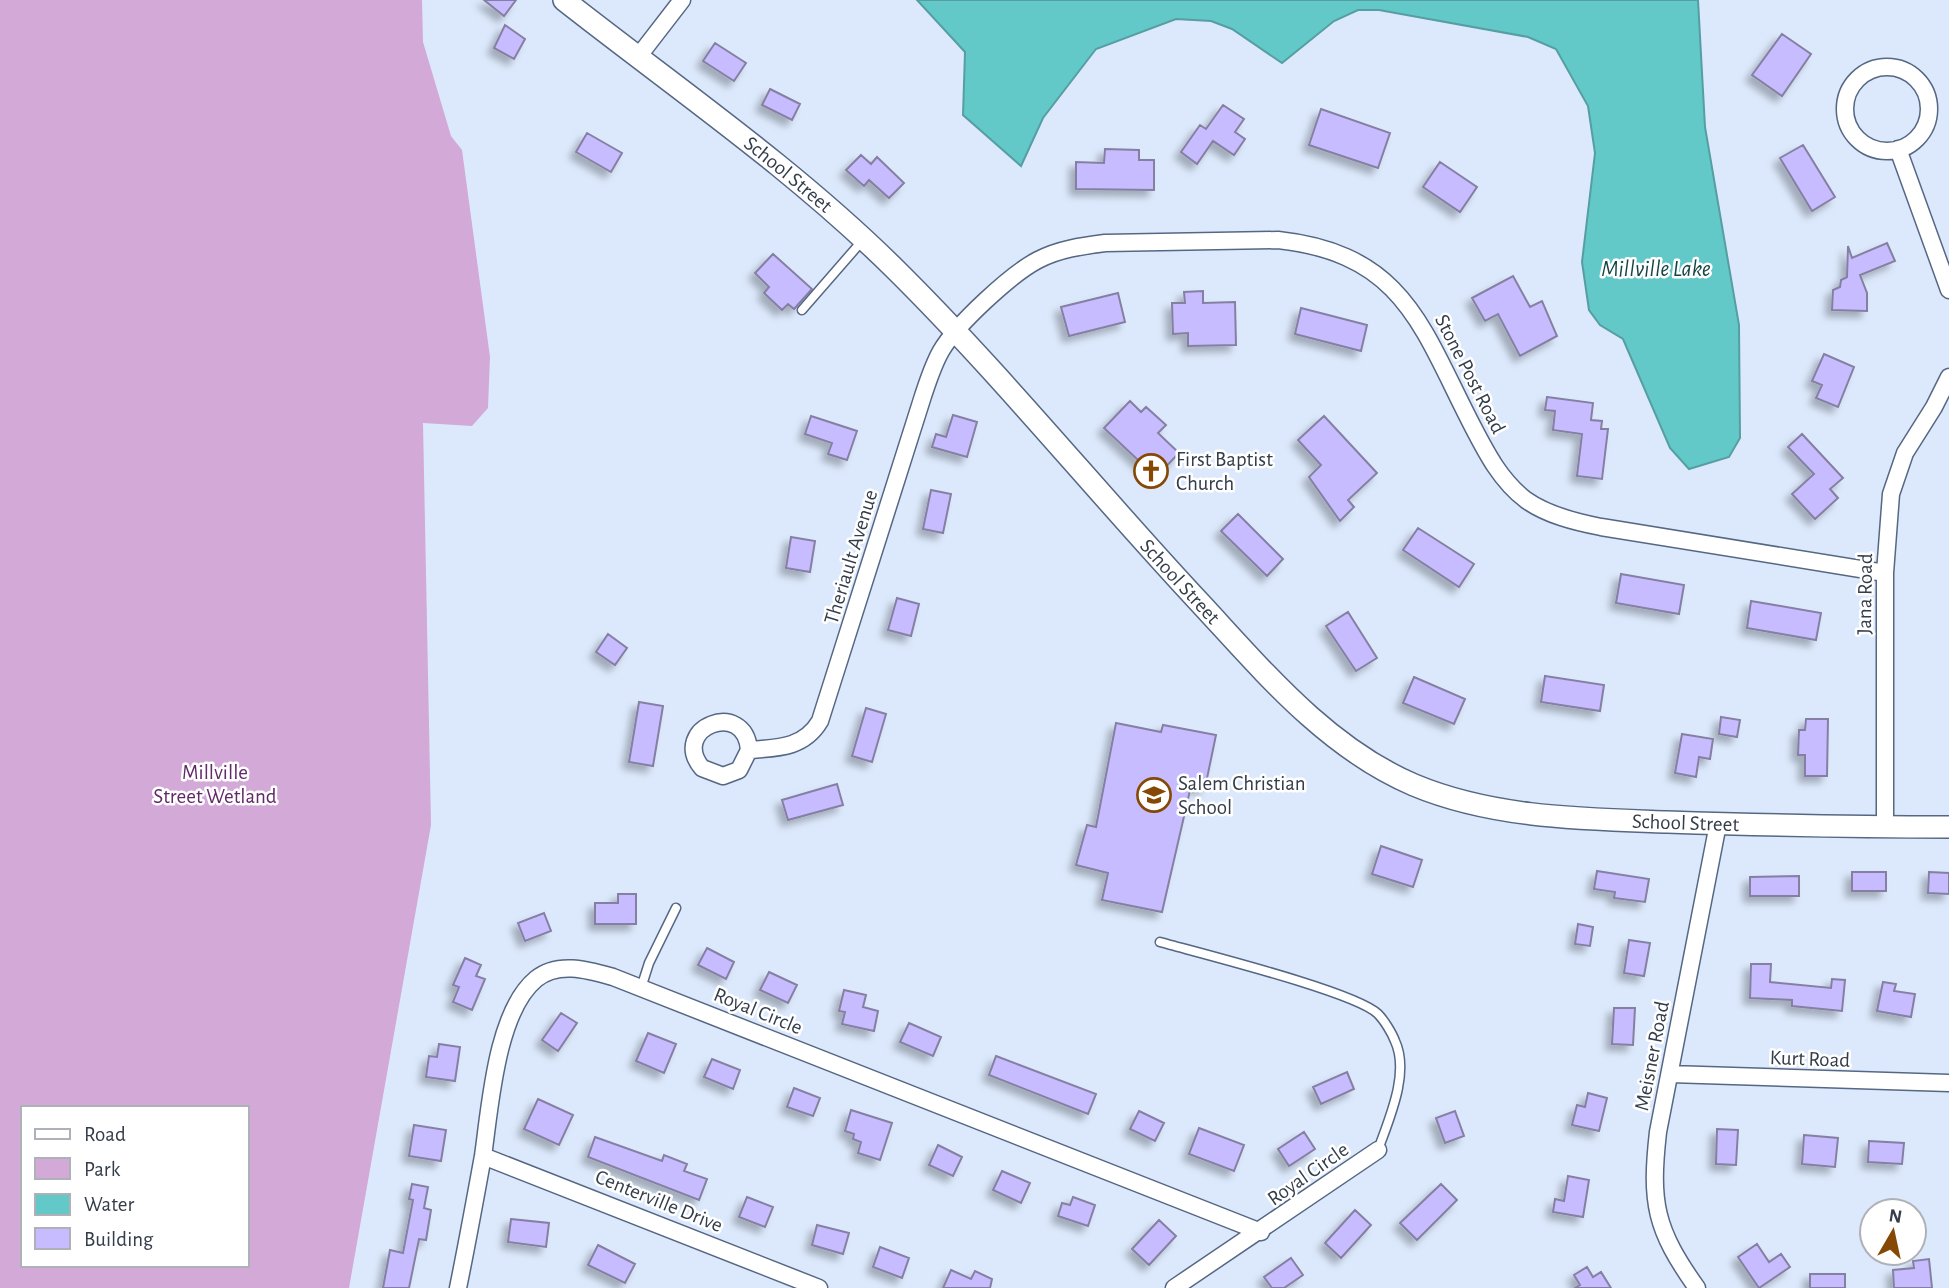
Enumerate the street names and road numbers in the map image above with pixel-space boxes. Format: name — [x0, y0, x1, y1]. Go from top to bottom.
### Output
street label: School Street — [740, 132, 837, 217]
street label: Stone Post Road — [1431, 311, 1509, 437]
street label: Theriault Avenue — [821, 487, 881, 627]
street label: School Street — [1136, 535, 1224, 628]
street label: Jana Road — [1854, 553, 1876, 635]
street label: School Street — [1632, 810, 1740, 835]
street label: Royal Circle — [711, 984, 805, 1038]
street label: Meisner Road — [1631, 999, 1673, 1113]
street label: Kurt Road — [1769, 1047, 1851, 1071]
street label: Royal Circle — [1264, 1139, 1352, 1209]
street label: Centerville Drive — [592, 1166, 726, 1236]

